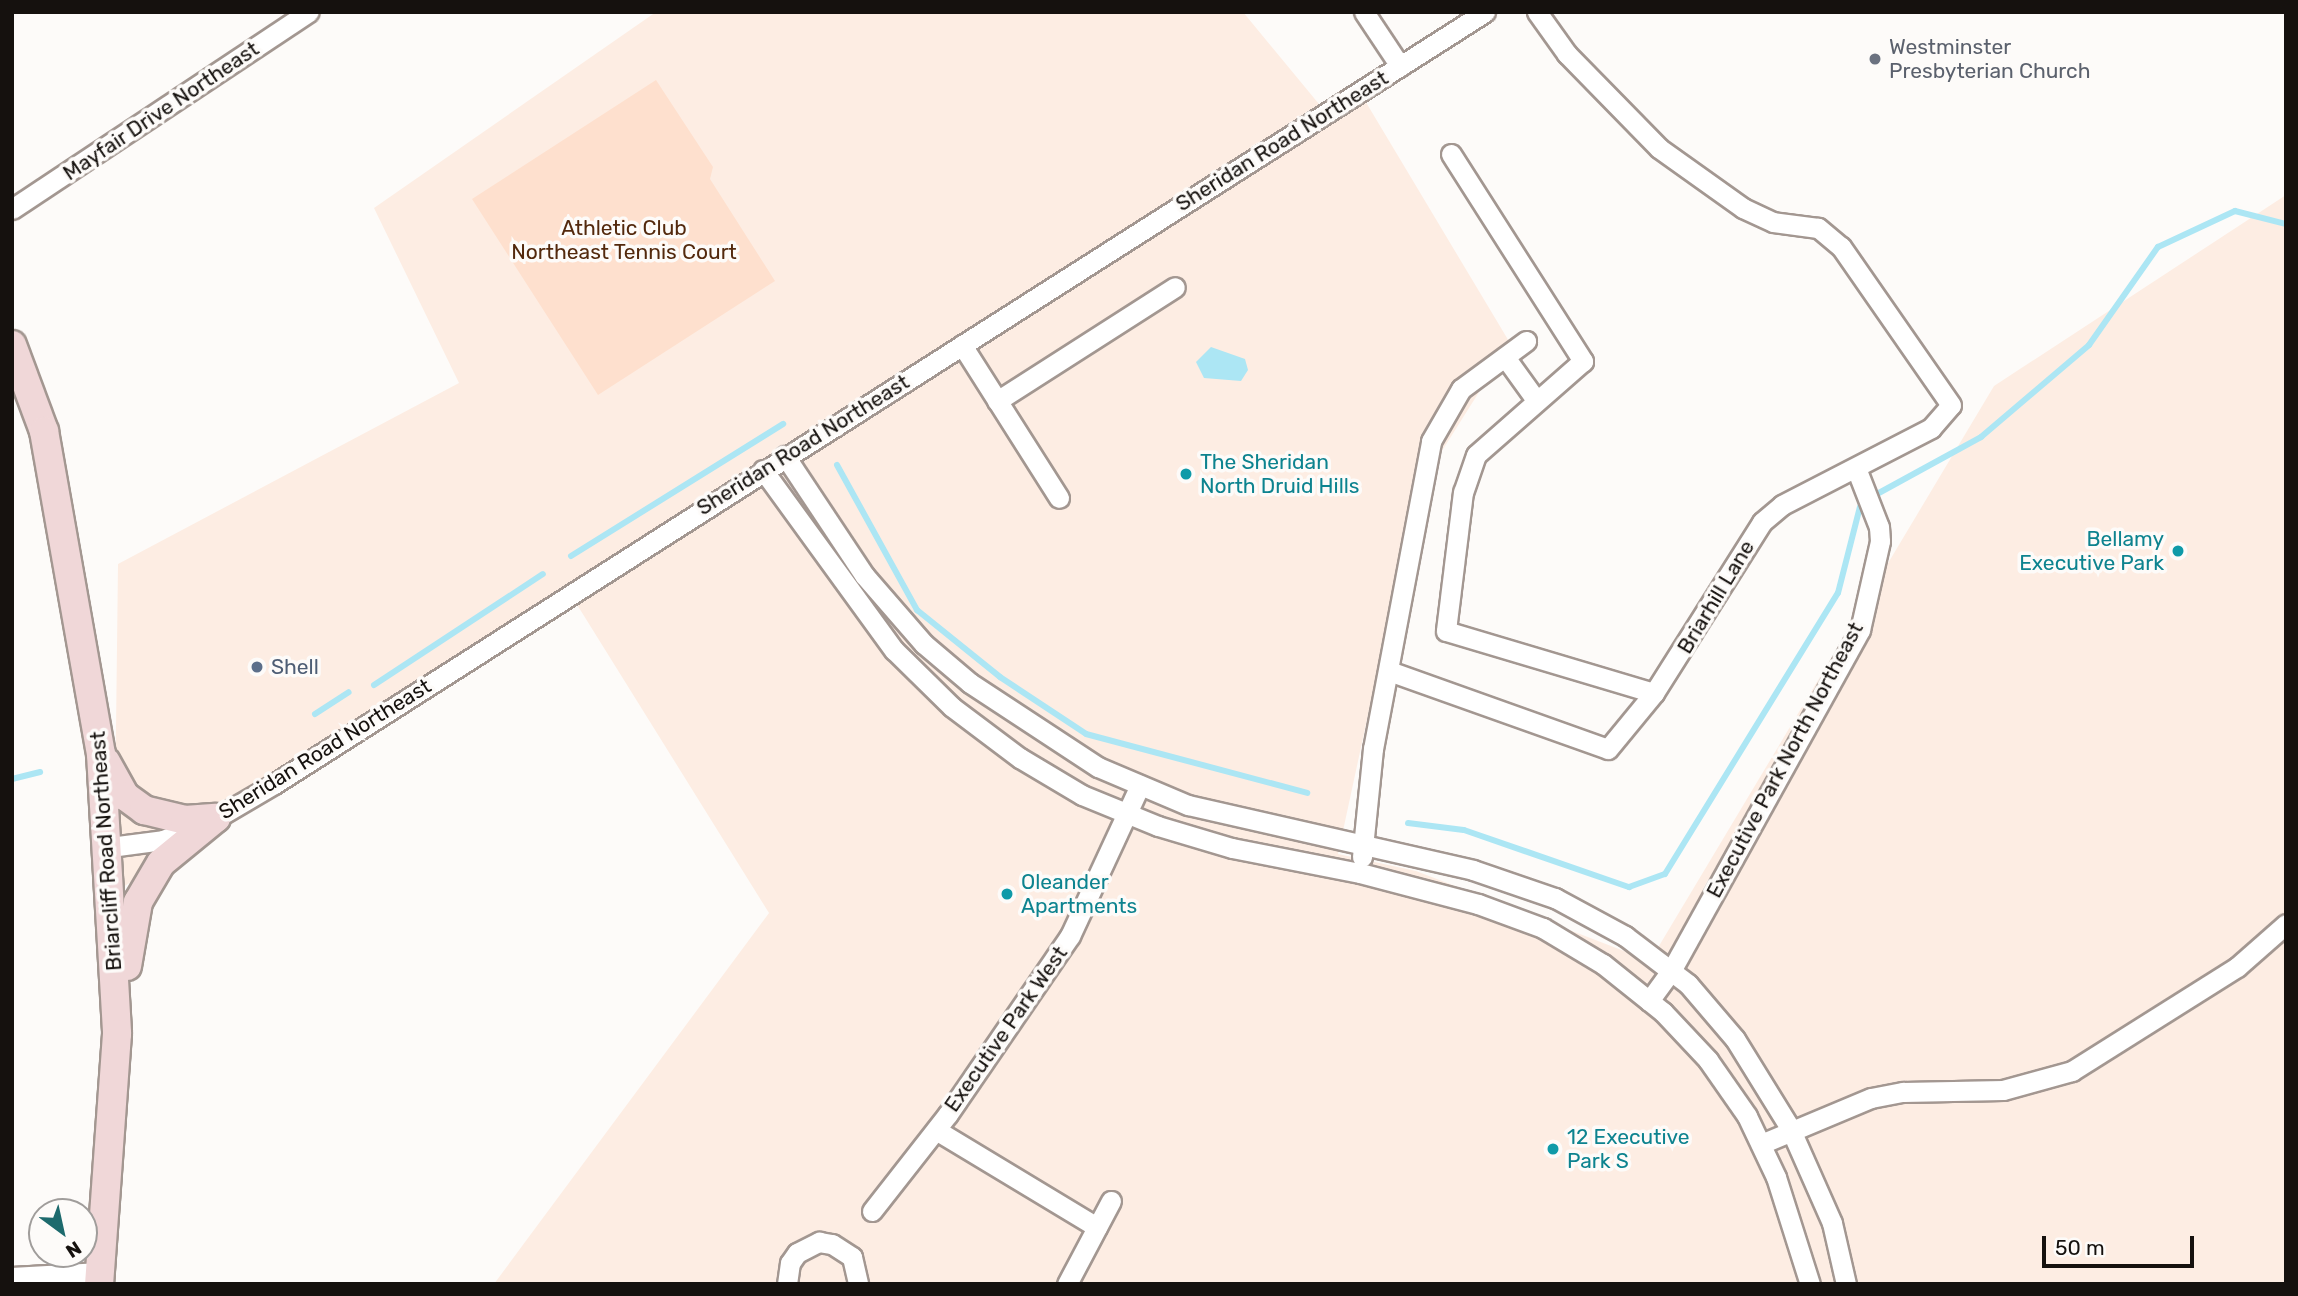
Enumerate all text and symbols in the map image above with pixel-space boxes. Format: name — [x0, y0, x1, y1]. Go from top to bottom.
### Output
place label: Westminster Presbyterian Church — [1889, 34, 2090, 84]
street label: Mayfair Drive Northeast — [58, 36, 264, 186]
marker: Westminster Presbyterian Church — [1867, 51, 1883, 67]
street label: Sheridan Road Northeast — [1171, 65, 1393, 217]
park label: Athletic Club Northeast Tennis Court — [511, 215, 737, 265]
street label: Sheridan Road Northeast — [692, 369, 914, 521]
place label: The Sheridan North Druid Hills — [1200, 449, 1360, 499]
marker: The Sheridan North Druid Hills — [1178, 466, 1194, 482]
place label: Bellamy Executive Park — [2019, 526, 2164, 576]
street label: Briarhill Lane — [1672, 536, 1760, 658]
marker: Bellamy Executive Park — [2170, 543, 2186, 559]
street label: Executive Park North Northeast — [1701, 618, 1869, 902]
place label: Shell — [271, 654, 319, 680]
marker: Shell — [249, 659, 265, 675]
street label: Sheridan Road Northeast — [214, 673, 436, 825]
street label: Briarcliff Road Northeast — [85, 730, 127, 972]
place label: Oleander Apartments — [1021, 869, 1137, 919]
marker: Oleander Apartments — [999, 886, 1015, 902]
street label: Executive Park West — [939, 941, 1073, 1117]
place label: 12 Executive Park S — [1567, 1124, 1689, 1174]
marker: 12 Executive Park S — [1545, 1141, 1561, 1157]
north arrow — [28, 1198, 98, 1268]
scale bar — [2046, 1222, 2198, 1266]
text: 50 m — [2055, 1235, 2105, 1260]
text: N — [62, 1236, 86, 1263]

